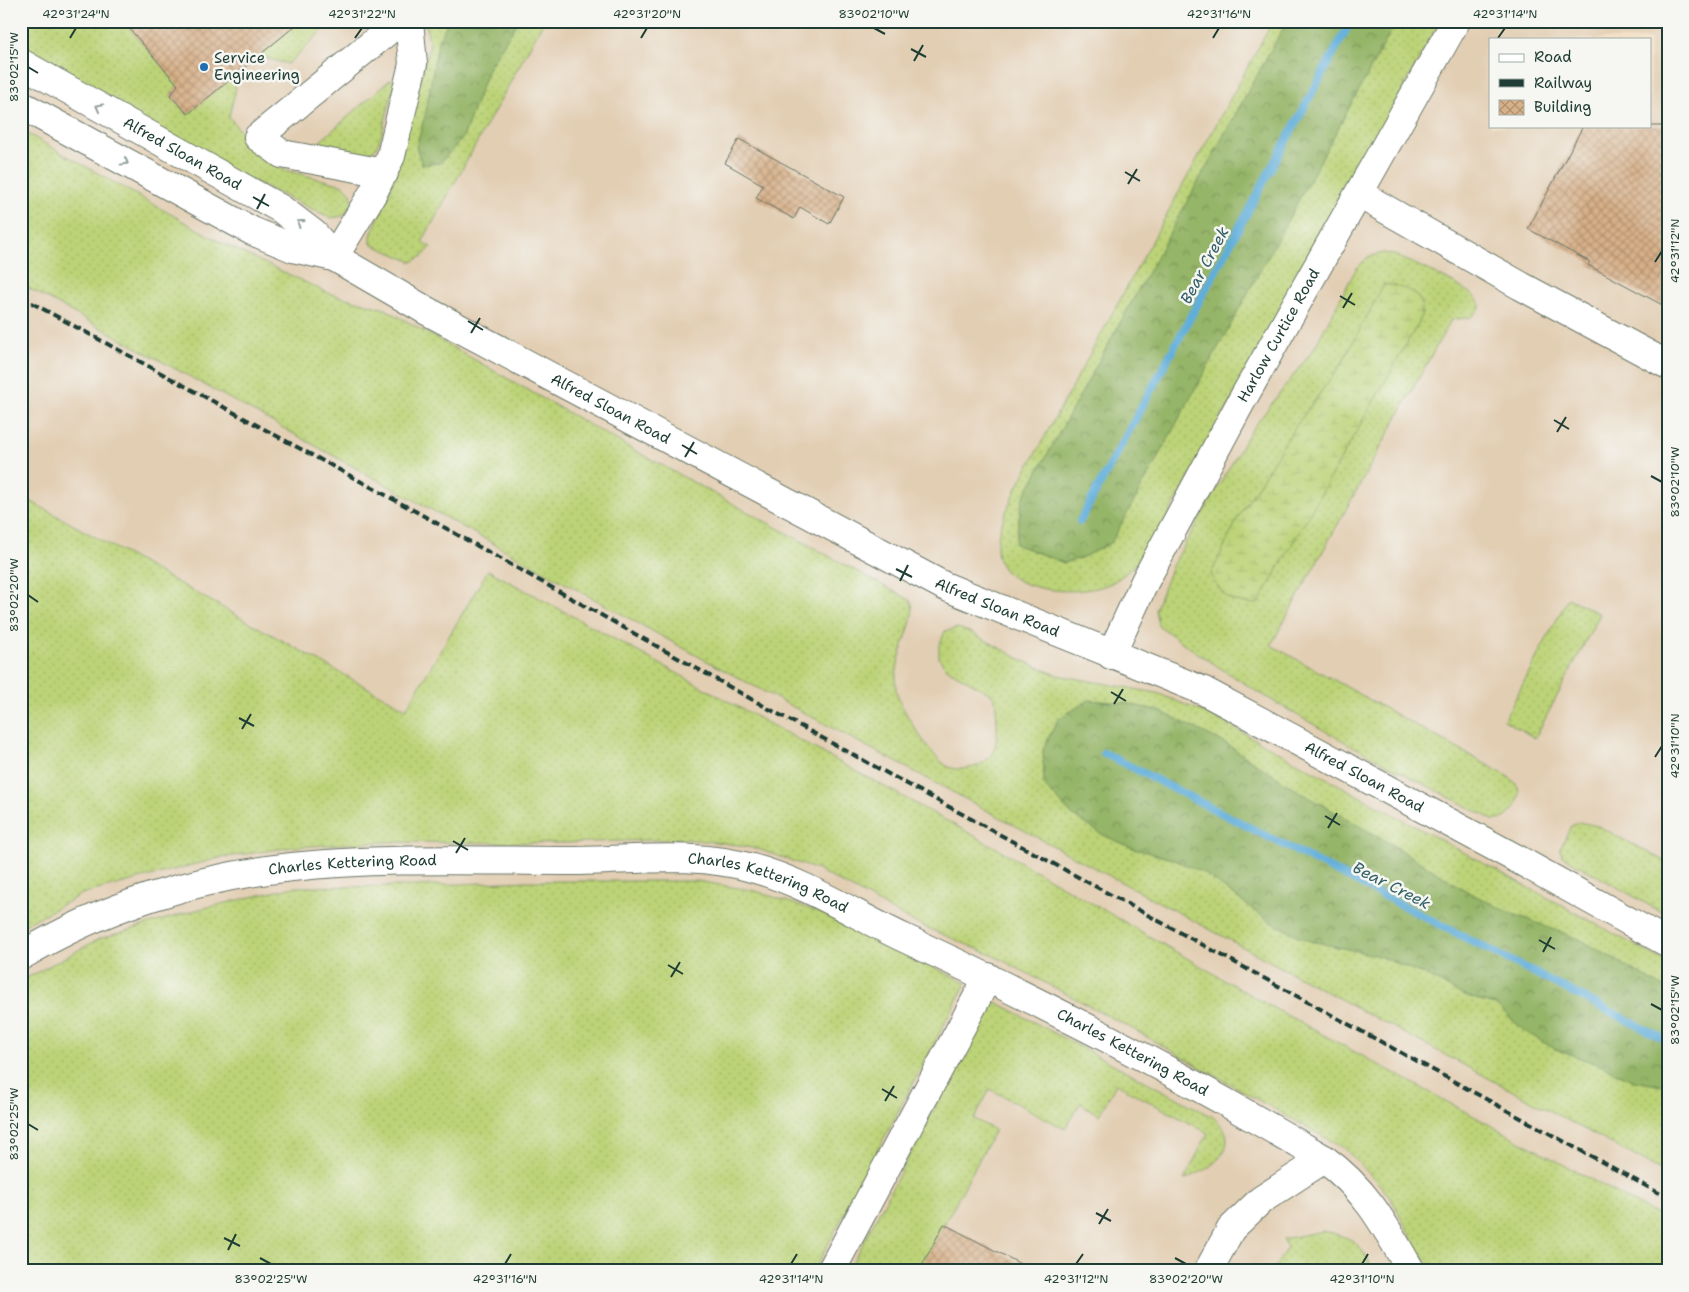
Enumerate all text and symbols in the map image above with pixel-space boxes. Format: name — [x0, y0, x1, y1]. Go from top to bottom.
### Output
text: 42°31'24"N — [42, 6, 110, 22]
text: 42°31'22"N — [328, 6, 396, 22]
text: 42°31'20"N — [613, 6, 681, 22]
text: 83°02'10"W — [838, 6, 910, 22]
text: 42°31'16"N — [1187, 6, 1251, 22]
text: 42°31'14"N — [1473, 6, 1537, 22]
text: 83°02'15"W — [6, 32, 22, 102]
legend — [1489, 38, 1652, 128]
text: Road — [1534, 47, 1572, 67]
place label: Service Engineering — [214, 48, 300, 85]
marker: Service Engineering — [198, 61, 210, 73]
text: Railway — [1534, 73, 1592, 93]
text: Building — [1534, 97, 1591, 117]
one-way arrow — [95, 103, 104, 113]
street label: Alfred Sloan Road — [120, 112, 246, 195]
one-way arrow — [120, 156, 129, 166]
text: 42°31'12"N — [1667, 219, 1683, 283]
one-way arrow — [296, 220, 306, 229]
water label: Bear Creek — [1175, 223, 1234, 308]
street label: Harlow Curtice Road — [1233, 264, 1325, 406]
street label: Alfred Sloan Road — [547, 369, 674, 449]
text: 83°02'10"W — [1667, 446, 1683, 518]
text: 83°02'20"W — [6, 558, 22, 632]
street label: Alfred Sloan Road — [931, 573, 1063, 642]
text: 42°31'10"N — [1667, 713, 1683, 779]
street label: Alfred Sloan Road — [1301, 737, 1428, 817]
street label: Charles Kettering Road — [687, 848, 852, 918]
street label: Charles Kettering Road — [267, 850, 437, 880]
water label: Bear Creek — [1349, 857, 1434, 914]
text: 83°02'15"W — [1667, 975, 1683, 1045]
street label: Charles Kettering Road — [1054, 1004, 1213, 1101]
text: 83°02'25"W — [6, 1087, 22, 1161]
text: 83°02'25"W — [234, 1271, 308, 1287]
text: 42°31'16"N — [473, 1271, 537, 1287]
text: 42°31'14"N — [759, 1271, 823, 1287]
text: 42°31'12"N — [1044, 1271, 1108, 1287]
text: 83°02'20"W — [1149, 1271, 1223, 1287]
text: 42°31'10"N — [1329, 1271, 1395, 1287]

